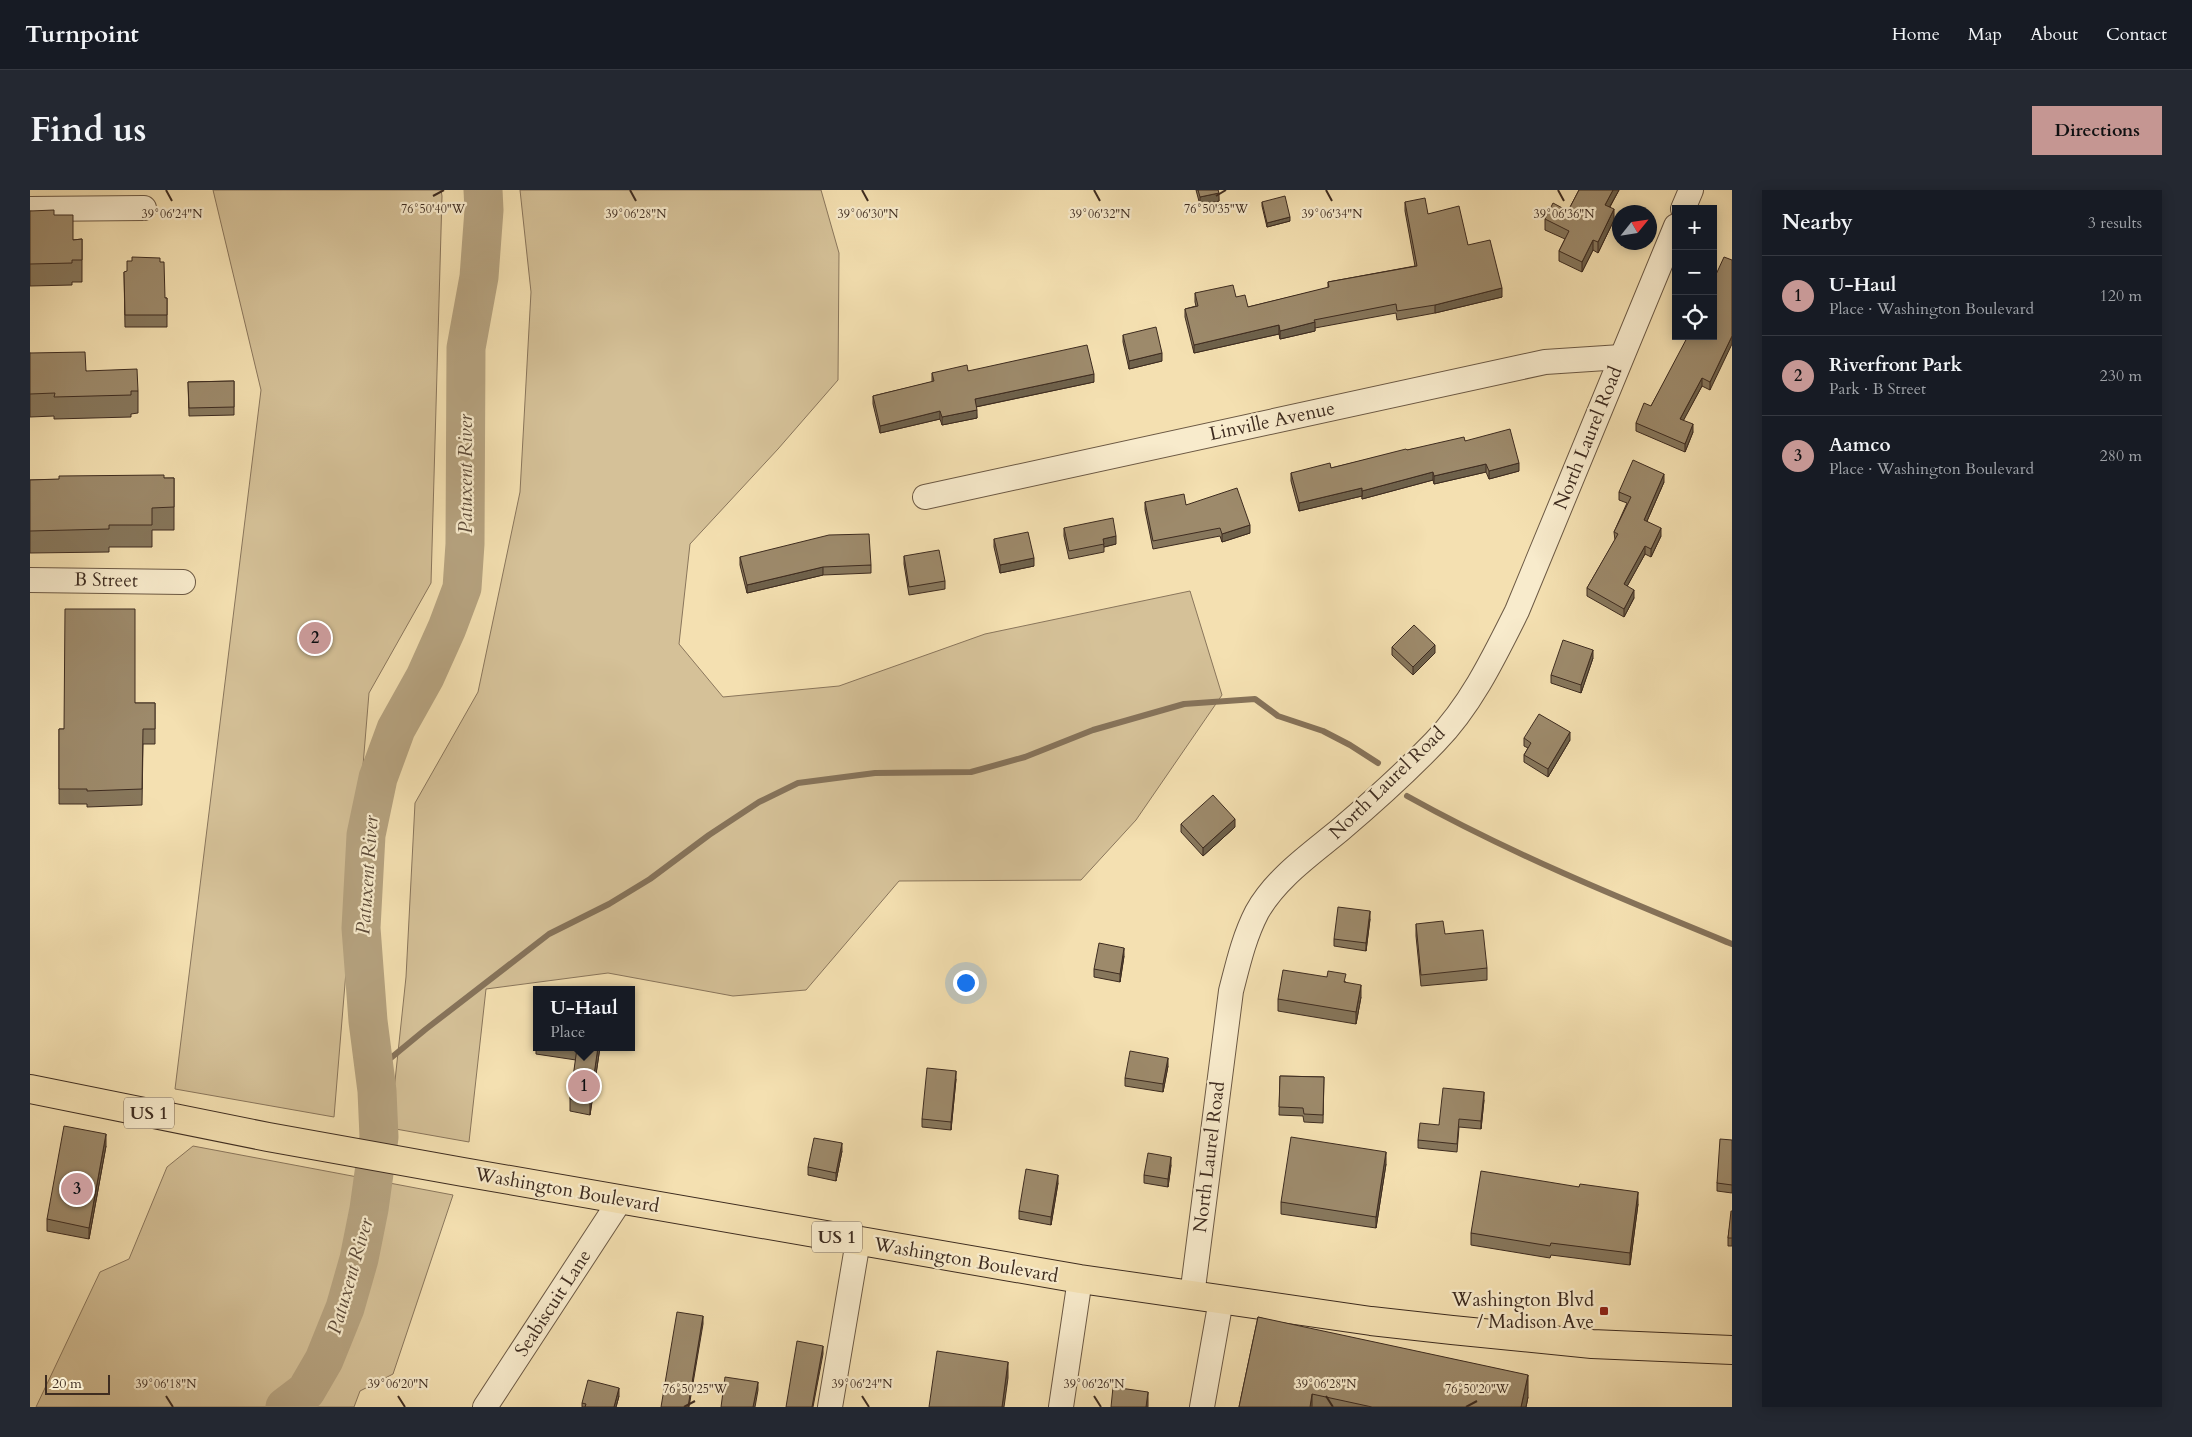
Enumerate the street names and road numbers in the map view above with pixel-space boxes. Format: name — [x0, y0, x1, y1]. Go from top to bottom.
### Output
street label: North Laurel Road — [1547, 363, 1629, 513]
street label: Linville Avenue — [1207, 395, 1337, 447]
street label: B Street — [74, 566, 138, 594]
street label: North Laurel Road — [1323, 721, 1451, 845]
street label: North Laurel Road — [1187, 1080, 1231, 1234]
road number: US 1 — [124, 1098, 174, 1128]
street label: Washington Boulevard — [472, 1161, 661, 1219]
road number: US 1 — [812, 1222, 862, 1252]
street label: Washington Boulevard — [871, 1231, 1060, 1289]
street label: Seabiscuit Lane — [509, 1244, 597, 1362]

